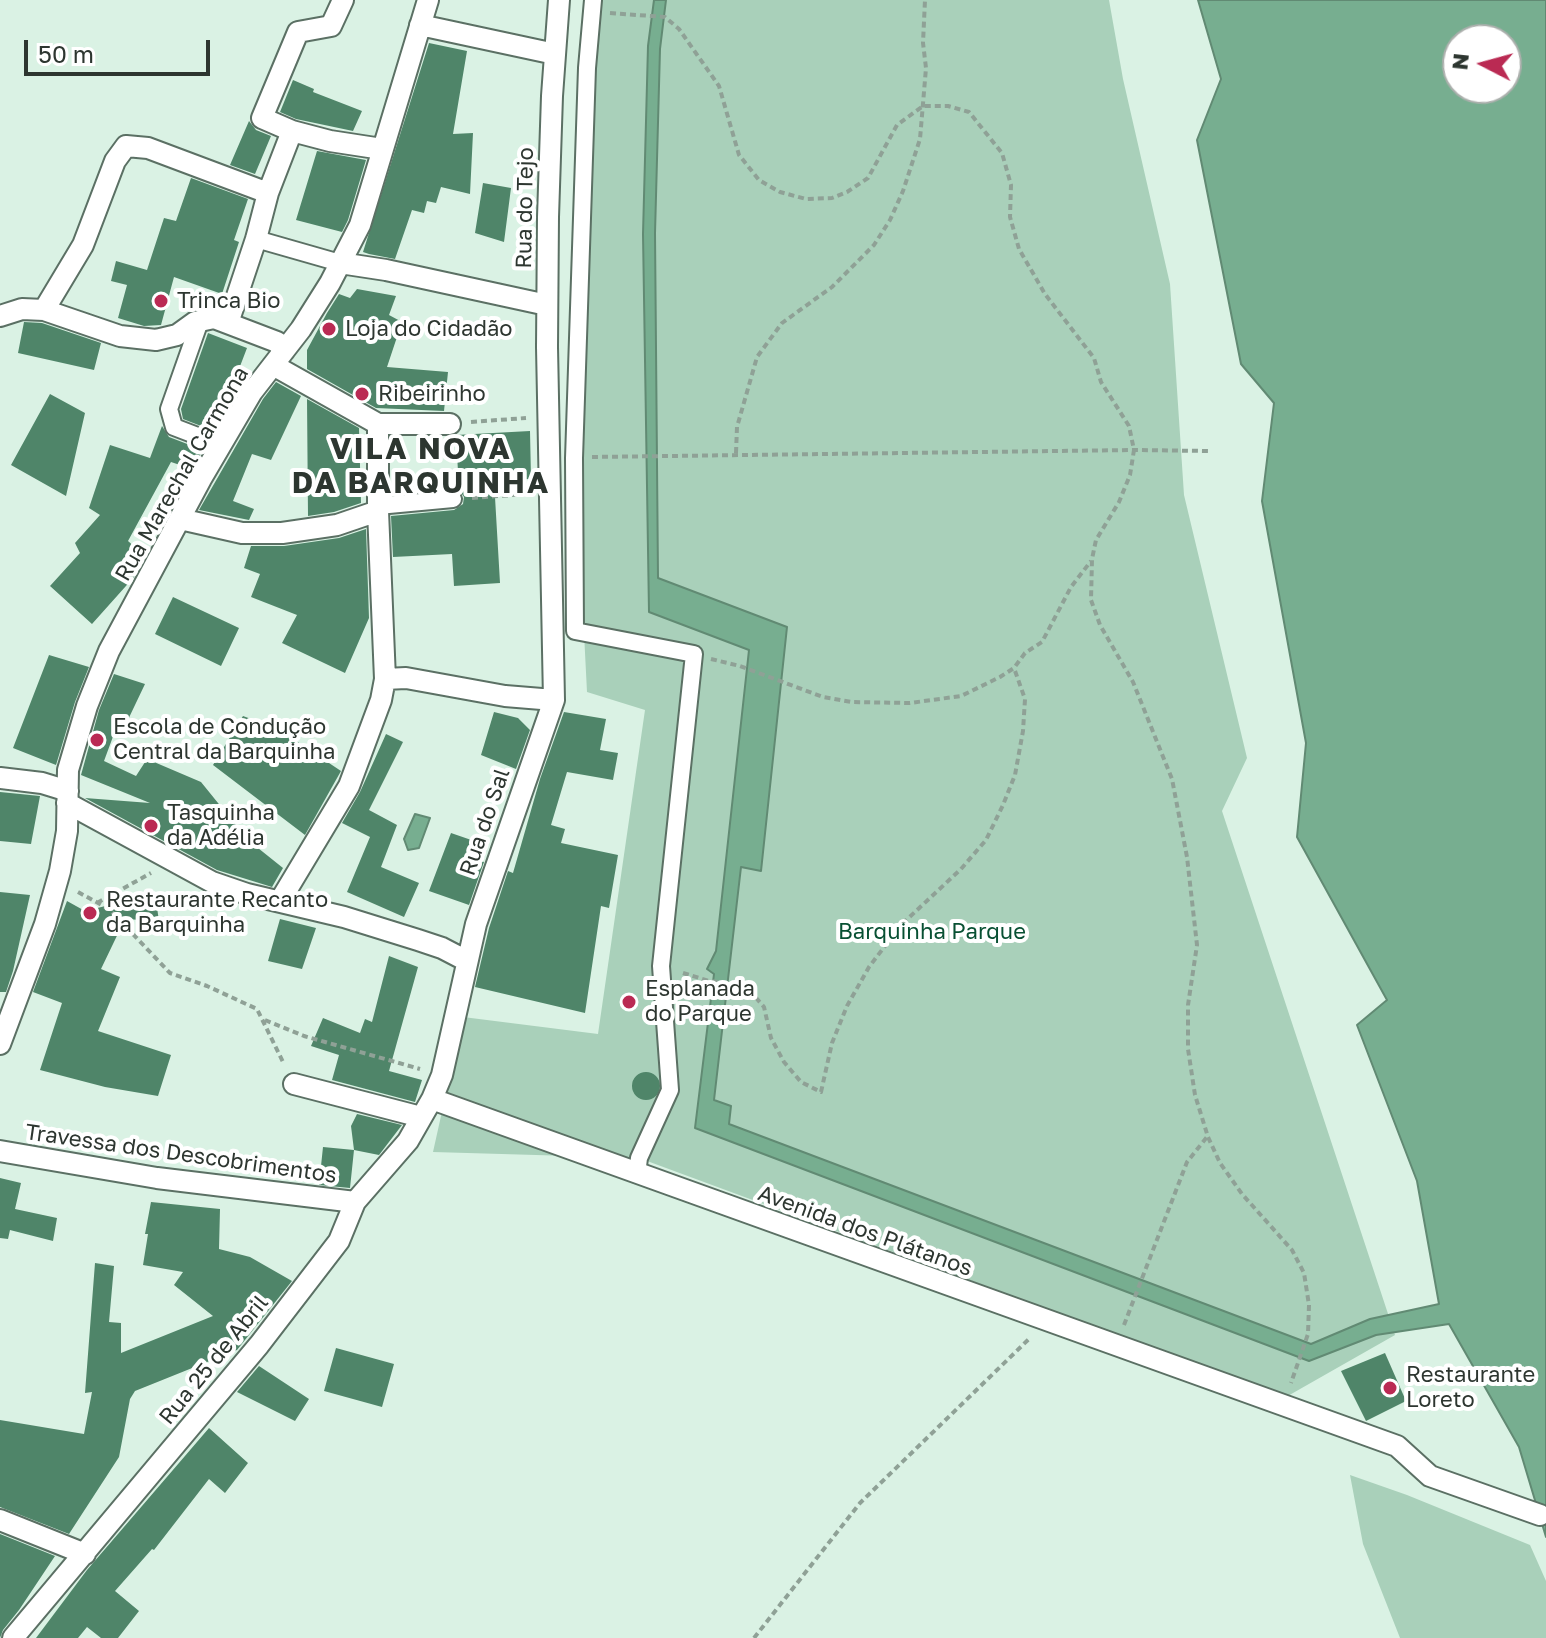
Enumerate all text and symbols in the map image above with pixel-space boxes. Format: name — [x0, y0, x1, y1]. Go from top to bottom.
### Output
scale bar — [28, 24, 214, 74]
north arrow — [1442, 24, 1522, 104]
text: 50 m — [38, 39, 94, 68]
text: N — [1445, 52, 1474, 71]
street label: Rua do Tejo — [511, 147, 539, 269]
place label: Trinca Bio — [177, 288, 280, 314]
marker: Trinca Bio — [152, 292, 170, 310]
place label: Loja do Cidadão — [345, 316, 513, 342]
marker: Loja do Cidadão — [320, 320, 338, 338]
street label: Rua Marechal Carmona — [110, 362, 254, 586]
place label: Ribeirinho — [378, 381, 486, 407]
marker: Ribeirinho — [353, 385, 371, 403]
district label: VILA NOVA DA BARQUINHA — [292, 431, 550, 502]
place label: Escola de Condução Central da Barquinha — [113, 714, 335, 766]
marker: Escola de Condução Central da Barquinha — [88, 731, 106, 749]
street label: Rua do Sal — [454, 765, 516, 879]
place label: Tasquinha da Adélia — [167, 800, 275, 852]
marker: Tasquinha da Adélia — [142, 817, 160, 835]
place label: Restaurante Recanto da Barquinha — [106, 887, 328, 938]
marker: Restaurante Recanto da Barquinha — [81, 904, 99, 922]
park label: Barquinha Parque — [838, 919, 1026, 945]
place label: Esplanada do Parque — [645, 976, 755, 1028]
marker: Esplanada do Parque — [620, 993, 638, 1011]
street label: Travessa dos Descobrimentos — [24, 1119, 338, 1189]
street label: Avenida dos Plátanos — [754, 1180, 976, 1282]
street label: Rua 25 de Abril — [154, 1290, 274, 1430]
place label: Restaurante Loreto — [1406, 1362, 1535, 1414]
marker: Restaurante Loreto — [1381, 1379, 1399, 1397]

